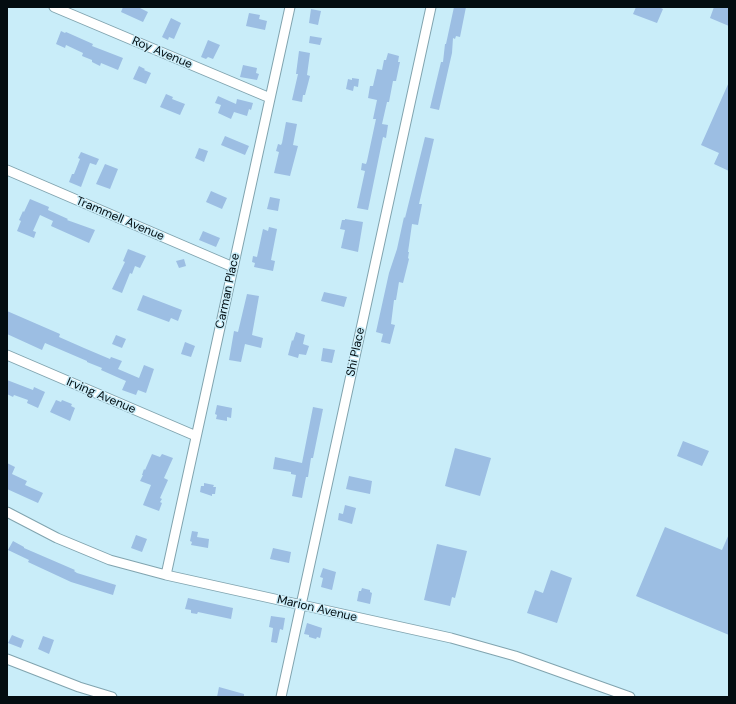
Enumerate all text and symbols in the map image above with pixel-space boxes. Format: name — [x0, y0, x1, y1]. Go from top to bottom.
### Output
street label: Roy Avenue — [130, 34, 194, 72]
street label: Trammell Avenue — [74, 194, 166, 244]
street label: Carman Place — [213, 252, 243, 330]
street label: Shi Place — [344, 326, 368, 378]
street label: Irving Avenue — [64, 375, 138, 417]
street label: Marion Avenue — [275, 593, 359, 625]

